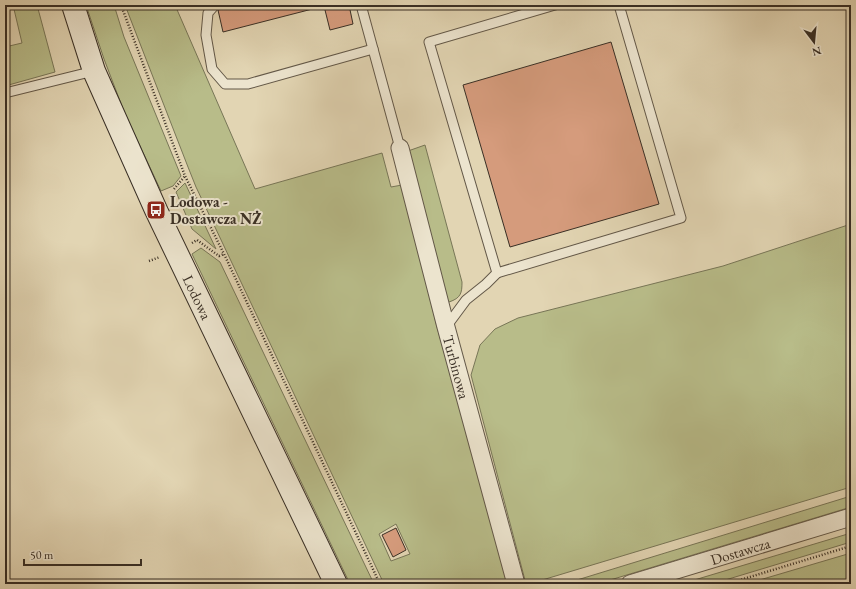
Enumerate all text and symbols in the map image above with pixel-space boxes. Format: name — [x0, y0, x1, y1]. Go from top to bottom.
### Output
north arrow — [794, 22, 834, 62]
text: N — [810, 44, 823, 60]
place label: Lodowa - Dostawcza NŻ — [170, 192, 261, 228]
bus stop icon: Lodowa - Dostawcza NŻ — [145, 199, 167, 221]
street label: Lodowa — [179, 272, 217, 322]
street label: Turbinowa — [439, 333, 475, 401]
street label: Dostawcza — [708, 533, 772, 569]
scale bar — [24, 541, 141, 567]
text: 50 m — [30, 547, 54, 563]

